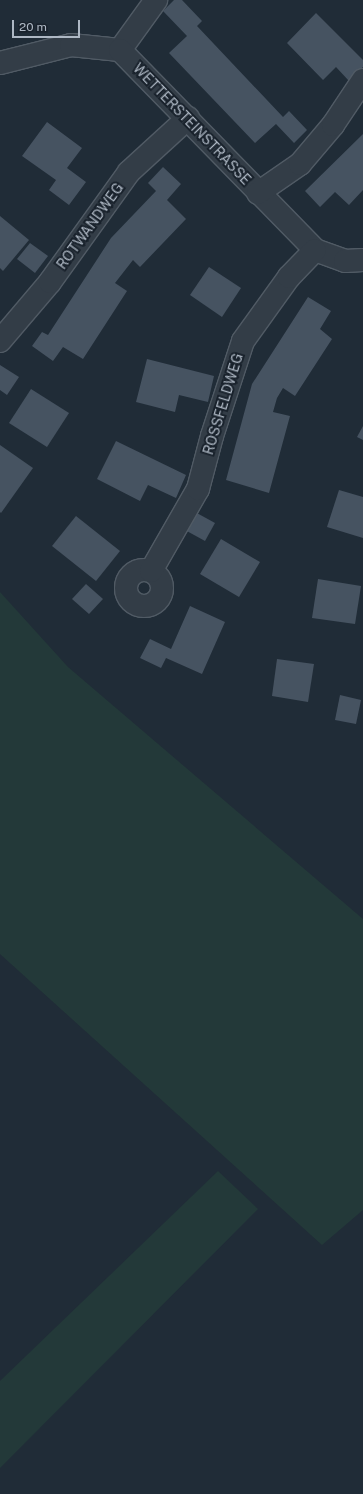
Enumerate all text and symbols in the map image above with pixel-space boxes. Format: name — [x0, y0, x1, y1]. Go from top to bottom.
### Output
scale bar — [14, 12, 82, 38]
text: 20 m — [19, 20, 47, 34]
street label: WETTERSTEINSTRASSE — [130, 60, 254, 188]
street label: ROTWANDWEG — [53, 180, 127, 272]
street label: ROSSFELDWEG — [200, 351, 246, 457]

